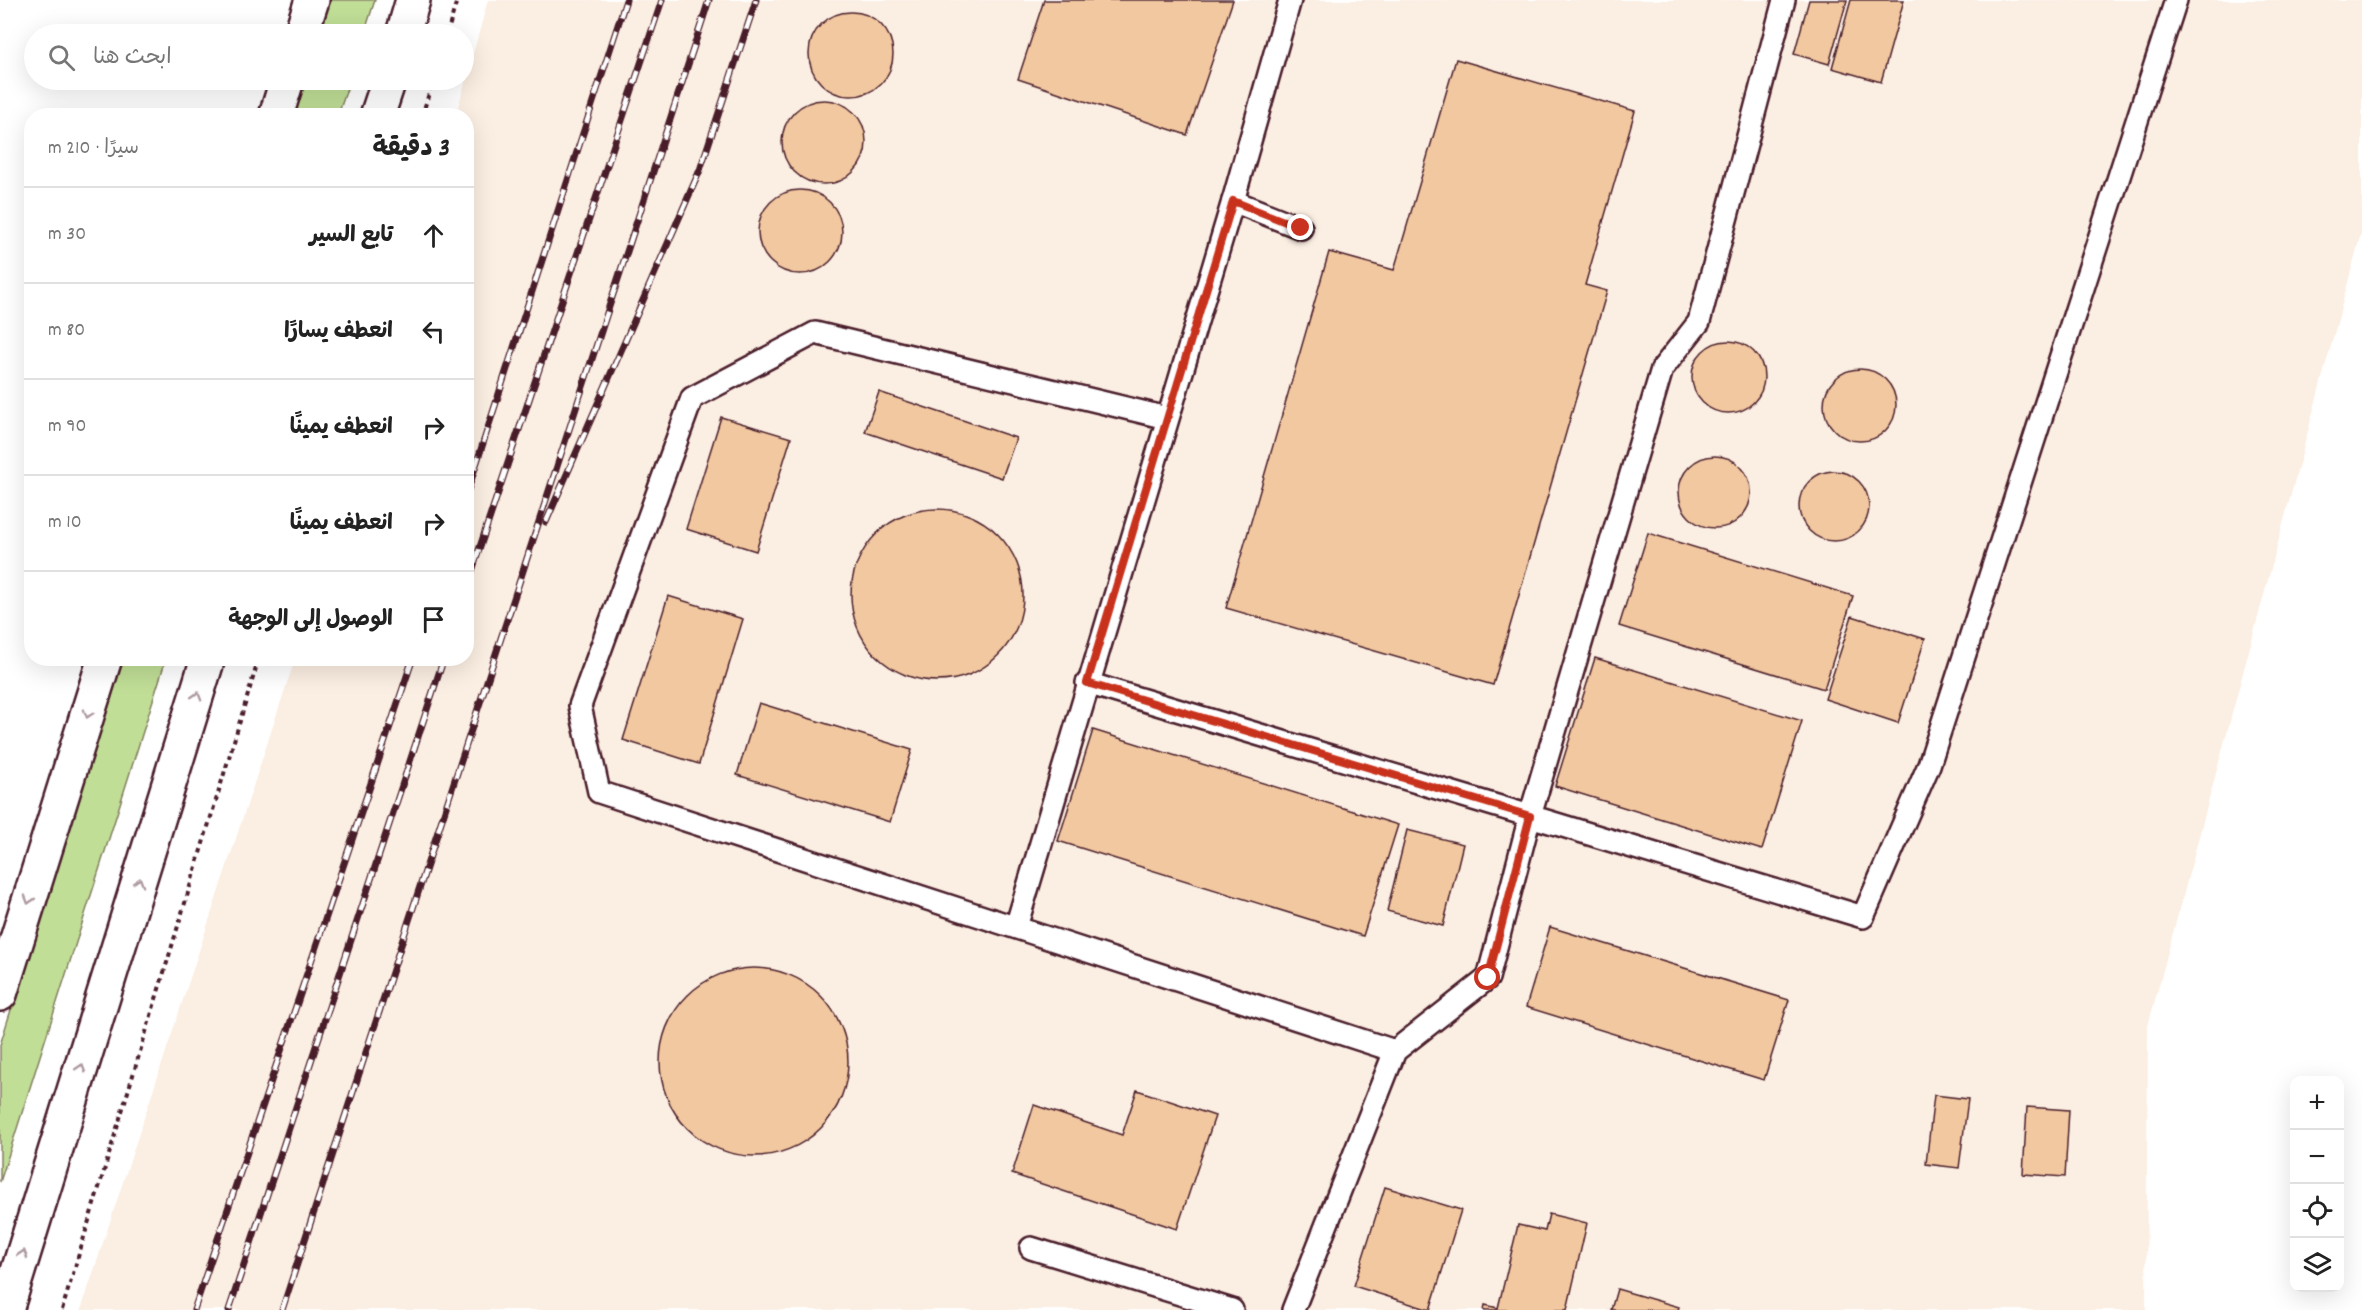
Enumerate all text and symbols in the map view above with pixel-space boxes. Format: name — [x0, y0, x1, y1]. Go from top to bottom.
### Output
search box — [24, 24, 474, 90]
icon: search — [45, 41, 78, 74]
text: ابحث هنا — [93, 43, 172, 74]
text: 3 دقيقة — [373, 131, 450, 168]
text: سيرًا · 210 m — [48, 135, 139, 163]
route end — [1287, 214, 1313, 240]
icon: ahead — [417, 219, 450, 252]
text: 30 m — [48, 221, 86, 249]
text: تابع السير — [310, 221, 393, 252]
icon: left — [417, 315, 450, 348]
text: 80 m — [48, 317, 85, 345]
text: انعطف يسارًا — [284, 317, 393, 348]
icon: right — [417, 411, 450, 444]
text: 90 m — [48, 413, 86, 441]
text: انعطف يمينًا — [290, 413, 393, 444]
icon: right — [417, 507, 450, 540]
text: 10 m — [48, 509, 82, 537]
text: انعطف يمينًا — [290, 509, 393, 540]
icon: arrive — [417, 603, 450, 636]
text: الوصول إلى الوجهة — [228, 605, 393, 636]
one-way arrow — [190, 691, 202, 702]
one-way arrow — [83, 708, 95, 719]
one-way arrow — [132, 877, 144, 888]
one-way arrow — [24, 894, 37, 905]
route start — [1474, 964, 1500, 990]
one-way arrow — [74, 1063, 86, 1074]
map controls — [2290, 1076, 2344, 1292]
button: + — [2290, 1076, 2344, 1130]
button: − — [2290, 1130, 2344, 1184]
button: locate — [2290, 1184, 2344, 1238]
button: layers — [2290, 1238, 2344, 1292]
one-way arrow — [16, 1249, 28, 1260]

